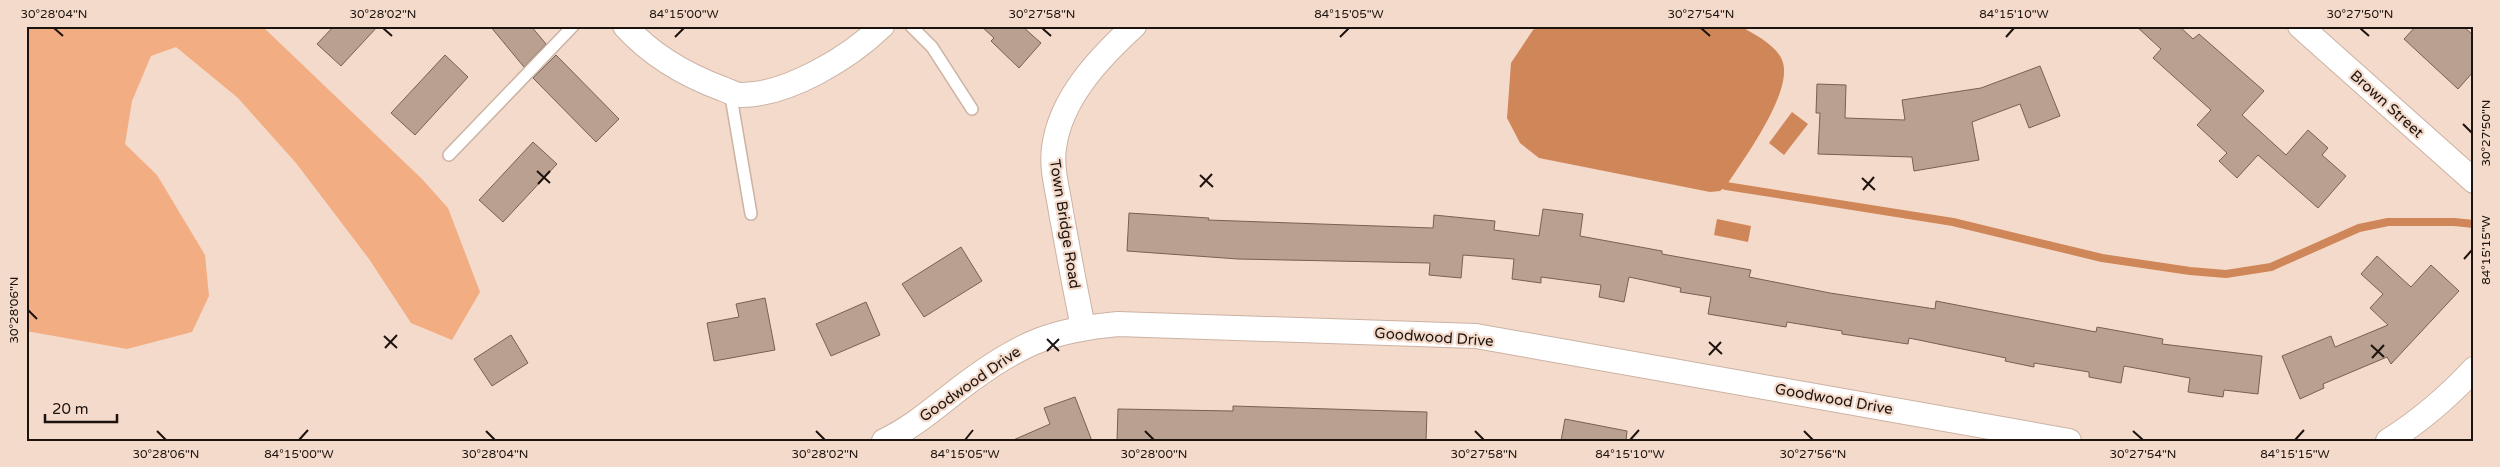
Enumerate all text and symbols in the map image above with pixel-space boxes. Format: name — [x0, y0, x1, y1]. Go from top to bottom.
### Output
text: 30°28'04"N — [21, 7, 88, 21]
text: 30°28'02"N — [350, 7, 417, 21]
text: 84°15'00"W — [649, 7, 719, 21]
text: 30°27'58"N — [1009, 7, 1076, 21]
text: 84°15'05"W — [1314, 7, 1384, 21]
text: 30°27'54"N — [1668, 7, 1735, 21]
text: 84°15'10"W — [1979, 7, 2049, 21]
text: 30°27'50"N — [2327, 7, 2394, 21]
street label: Brown Street — [2347, 66, 2428, 142]
text: 30°27'50"N — [2479, 100, 2493, 167]
street label: Town Bridge Road — [1046, 158, 1084, 290]
text: 84°15'15"W — [2479, 215, 2493, 285]
text: 30°28'06"N — [7, 277, 21, 344]
street label: Goodwood Drive — [1374, 324, 1494, 350]
street label: Goodwood Drive — [916, 342, 1024, 426]
street label: Goodwood Drive — [1774, 380, 1894, 418]
scale bar — [45, 392, 118, 424]
text: 20 m — [52, 400, 89, 418]
text: 30°28'06"N — [133, 447, 200, 461]
text: 84°15'00"W — [264, 447, 334, 461]
text: 30°28'04"N — [462, 447, 529, 461]
text: 30°28'02"N — [792, 447, 859, 461]
text: 84°15'05"W — [930, 447, 1000, 461]
text: 30°28'00"N — [1121, 447, 1188, 461]
text: 30°27'58"N — [1451, 447, 1518, 461]
text: 84°15'10"W — [1595, 447, 1665, 461]
text: 30°27'56"N — [1780, 447, 1847, 461]
text: 30°27'54"N — [2110, 447, 2177, 461]
text: 84°15'15"W — [2260, 447, 2330, 461]

